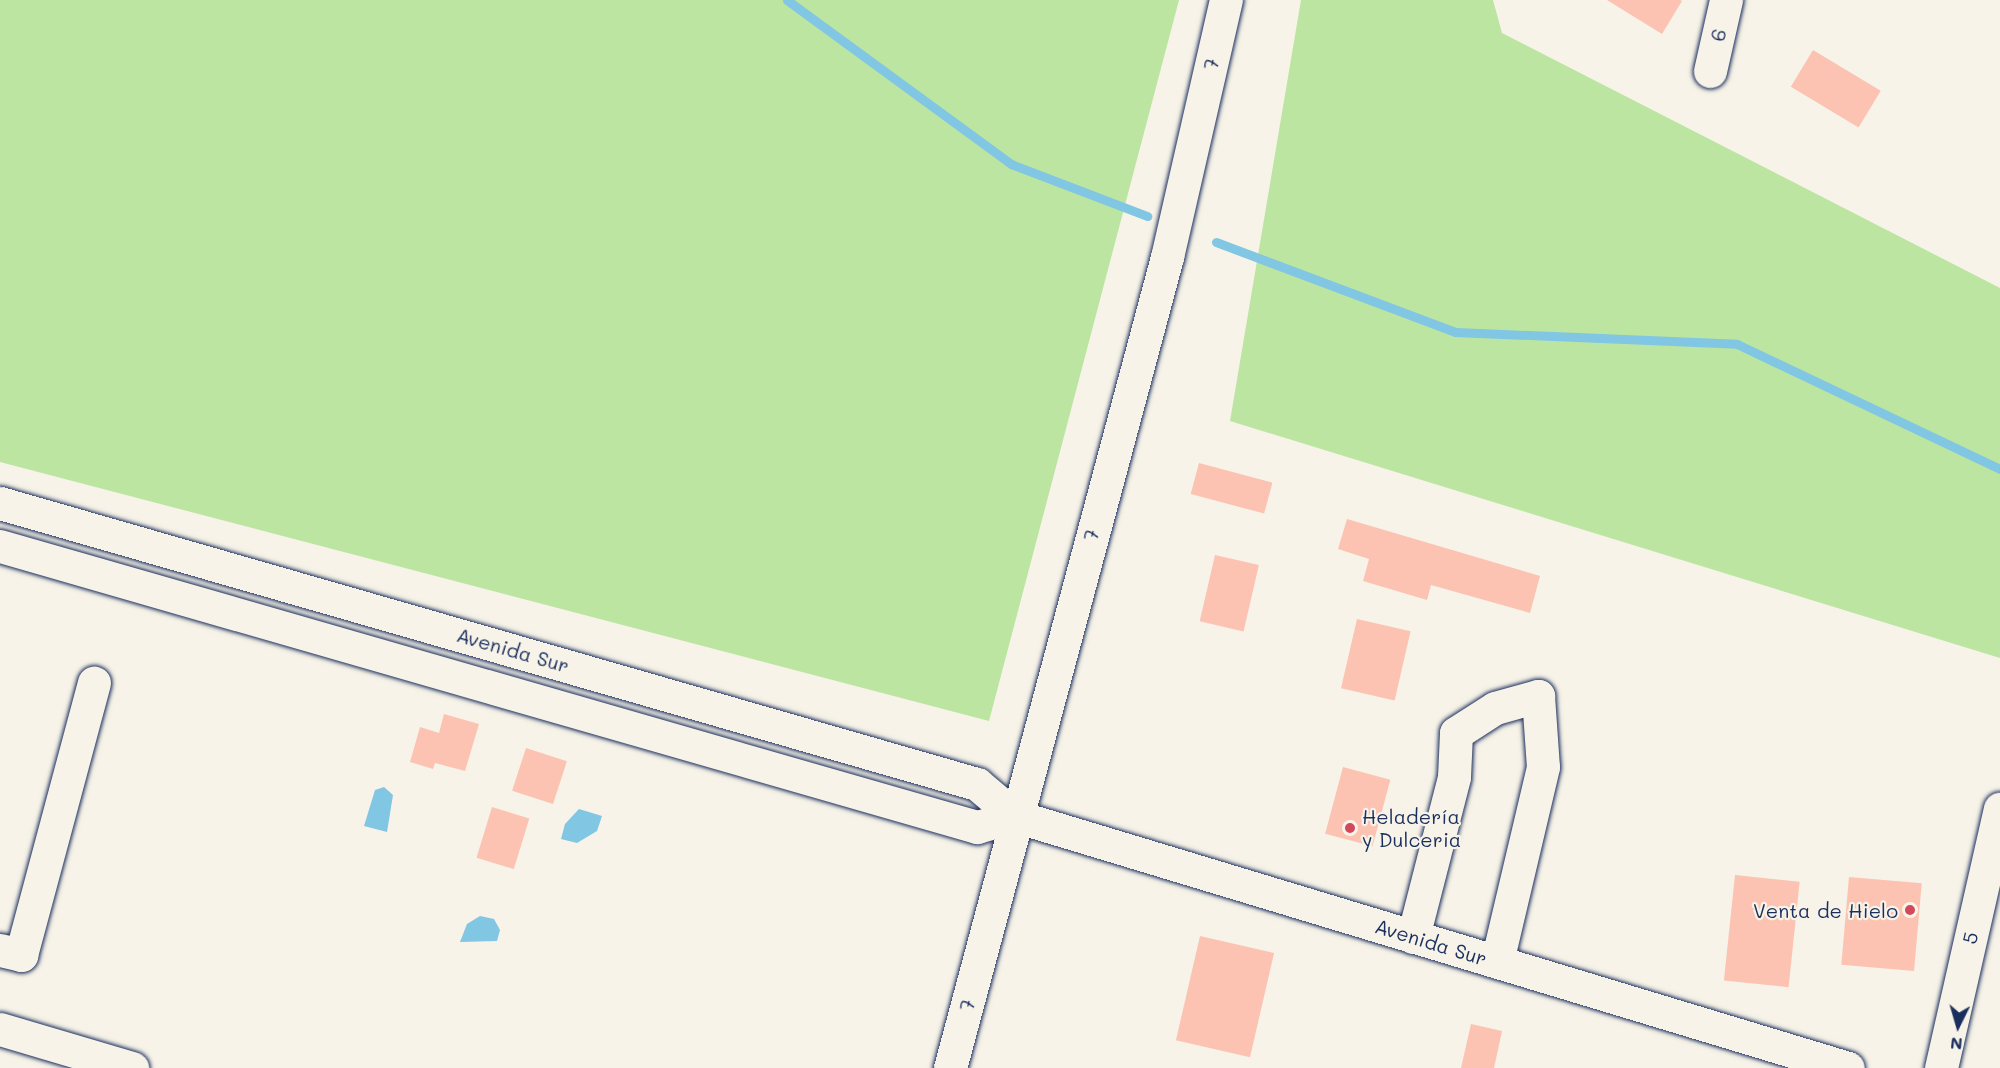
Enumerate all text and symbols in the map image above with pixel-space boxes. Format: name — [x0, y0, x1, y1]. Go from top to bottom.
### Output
street label: 6 — [1705, 26, 1731, 44]
street label: 7 — [1198, 56, 1224, 72]
street label: 7 — [1078, 527, 1104, 543]
street label: Avenida Sur — [454, 623, 572, 677]
place label: Heladería y Dulceria — [1362, 804, 1461, 851]
marker: Heladería y Dulceria — [1343, 821, 1357, 835]
place label: Venta de Hielo — [1753, 898, 1898, 922]
marker: Venta de Hielo — [1903, 903, 1917, 917]
street label: Avenida Sur — [1372, 914, 1490, 970]
street label: 5 — [1957, 930, 1983, 946]
north arrow — [1928, 996, 1988, 1056]
street label: 7 — [954, 997, 980, 1013]
text: N — [1949, 1033, 1963, 1055]

